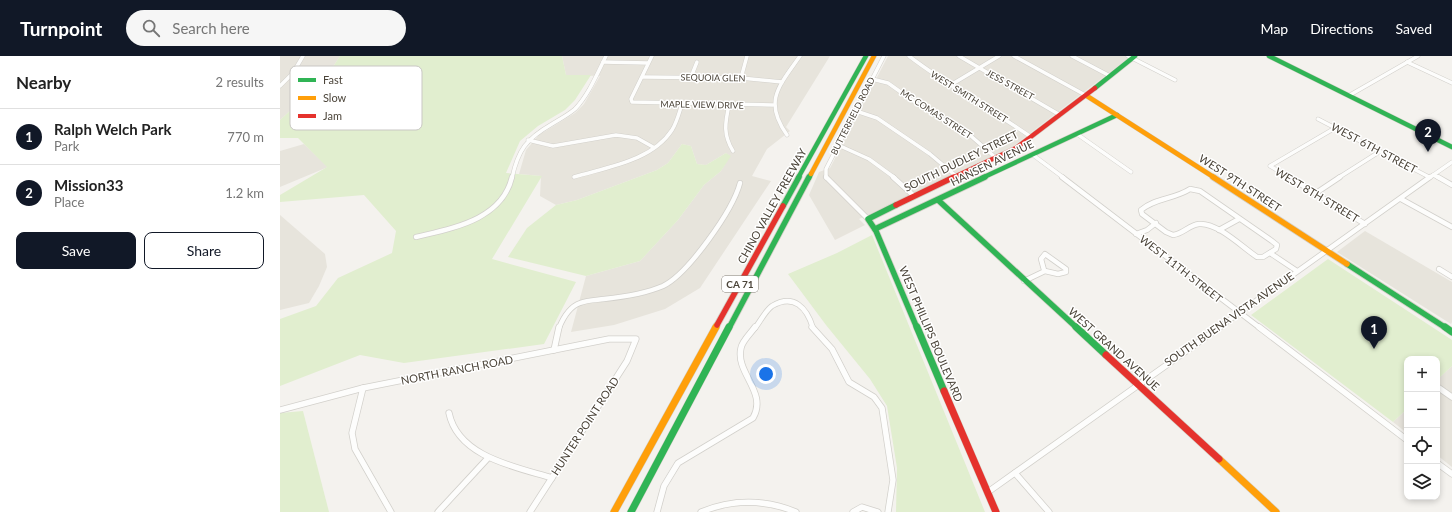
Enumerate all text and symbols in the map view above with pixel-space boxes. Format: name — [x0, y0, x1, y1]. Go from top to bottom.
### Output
search box — [126, 10, 406, 46]
text: Turnpoint — [20, 17, 102, 40]
icon: search — [140, 17, 162, 39]
text: Search here — [172, 19, 250, 37]
text: Map — [1261, 20, 1288, 37]
text: Directions — [1310, 20, 1373, 37]
text: Saved — [1395, 20, 1432, 37]
legend — [290, 66, 422, 130]
street label: JESS STREET — [985, 67, 1037, 102]
street label: WEST SMITH STREET — [929, 68, 1010, 125]
street label: SEQUOIA GLEN — [680, 71, 746, 84]
text: Nearby — [16, 72, 71, 93]
text: Fast — [323, 73, 343, 86]
text: 2 results — [216, 74, 264, 90]
street label: BUTTERFIELD ROAD — [828, 75, 877, 157]
street label: MC COMAS STREET — [898, 86, 975, 141]
text: Slow — [323, 91, 347, 104]
street label: MAPLE VIEW DRIVE — [660, 98, 744, 111]
text: Jam — [323, 109, 342, 122]
street label: WEST 6TH STREET — [1329, 119, 1420, 176]
pin: 2 — [1415, 119, 1441, 152]
text: Ralph Welch Park — [54, 120, 172, 138]
street label: SOUTH DUDLEY STREET — [902, 127, 1020, 194]
text: 1 — [25, 129, 33, 145]
text: 770 m — [227, 129, 264, 145]
street label: HANSEN AVENUE — [948, 137, 1035, 188]
text: Park — [54, 138, 79, 154]
street label: CHINO VALLEY FREEWAY — [734, 146, 809, 266]
street label: WEST 9TH STREET — [1197, 151, 1284, 214]
street label: WEST 8TH STREET — [1273, 164, 1362, 225]
text: Mission33 — [54, 176, 123, 194]
text: 2 — [25, 185, 33, 201]
text: 1.2 km — [225, 185, 264, 201]
text: Place — [54, 194, 84, 210]
button: Save — [16, 232, 136, 269]
button: Share — [144, 232, 264, 269]
street label: WEST 11TH STREET — [1137, 232, 1226, 305]
street label: WEST PHILLIPS BOULEVARD — [897, 264, 966, 404]
street label: SOUTH BUENA VISTA AVENUE — [1161, 269, 1296, 368]
road number: CA 71 — [722, 276, 758, 292]
street label: WEST GRAND AVENUE — [1066, 304, 1162, 393]
pin: 1 — [1361, 316, 1387, 349]
street label: NORTH RANCH ROAD — [400, 352, 514, 387]
map controls — [1404, 356, 1440, 500]
button: + — [1404, 356, 1440, 392]
your location — [756, 364, 776, 384]
street label: HUNTER POINT ROAD — [548, 374, 621, 477]
button: − — [1404, 392, 1440, 428]
button: locate — [1404, 428, 1440, 464]
button: layers — [1404, 464, 1440, 500]

